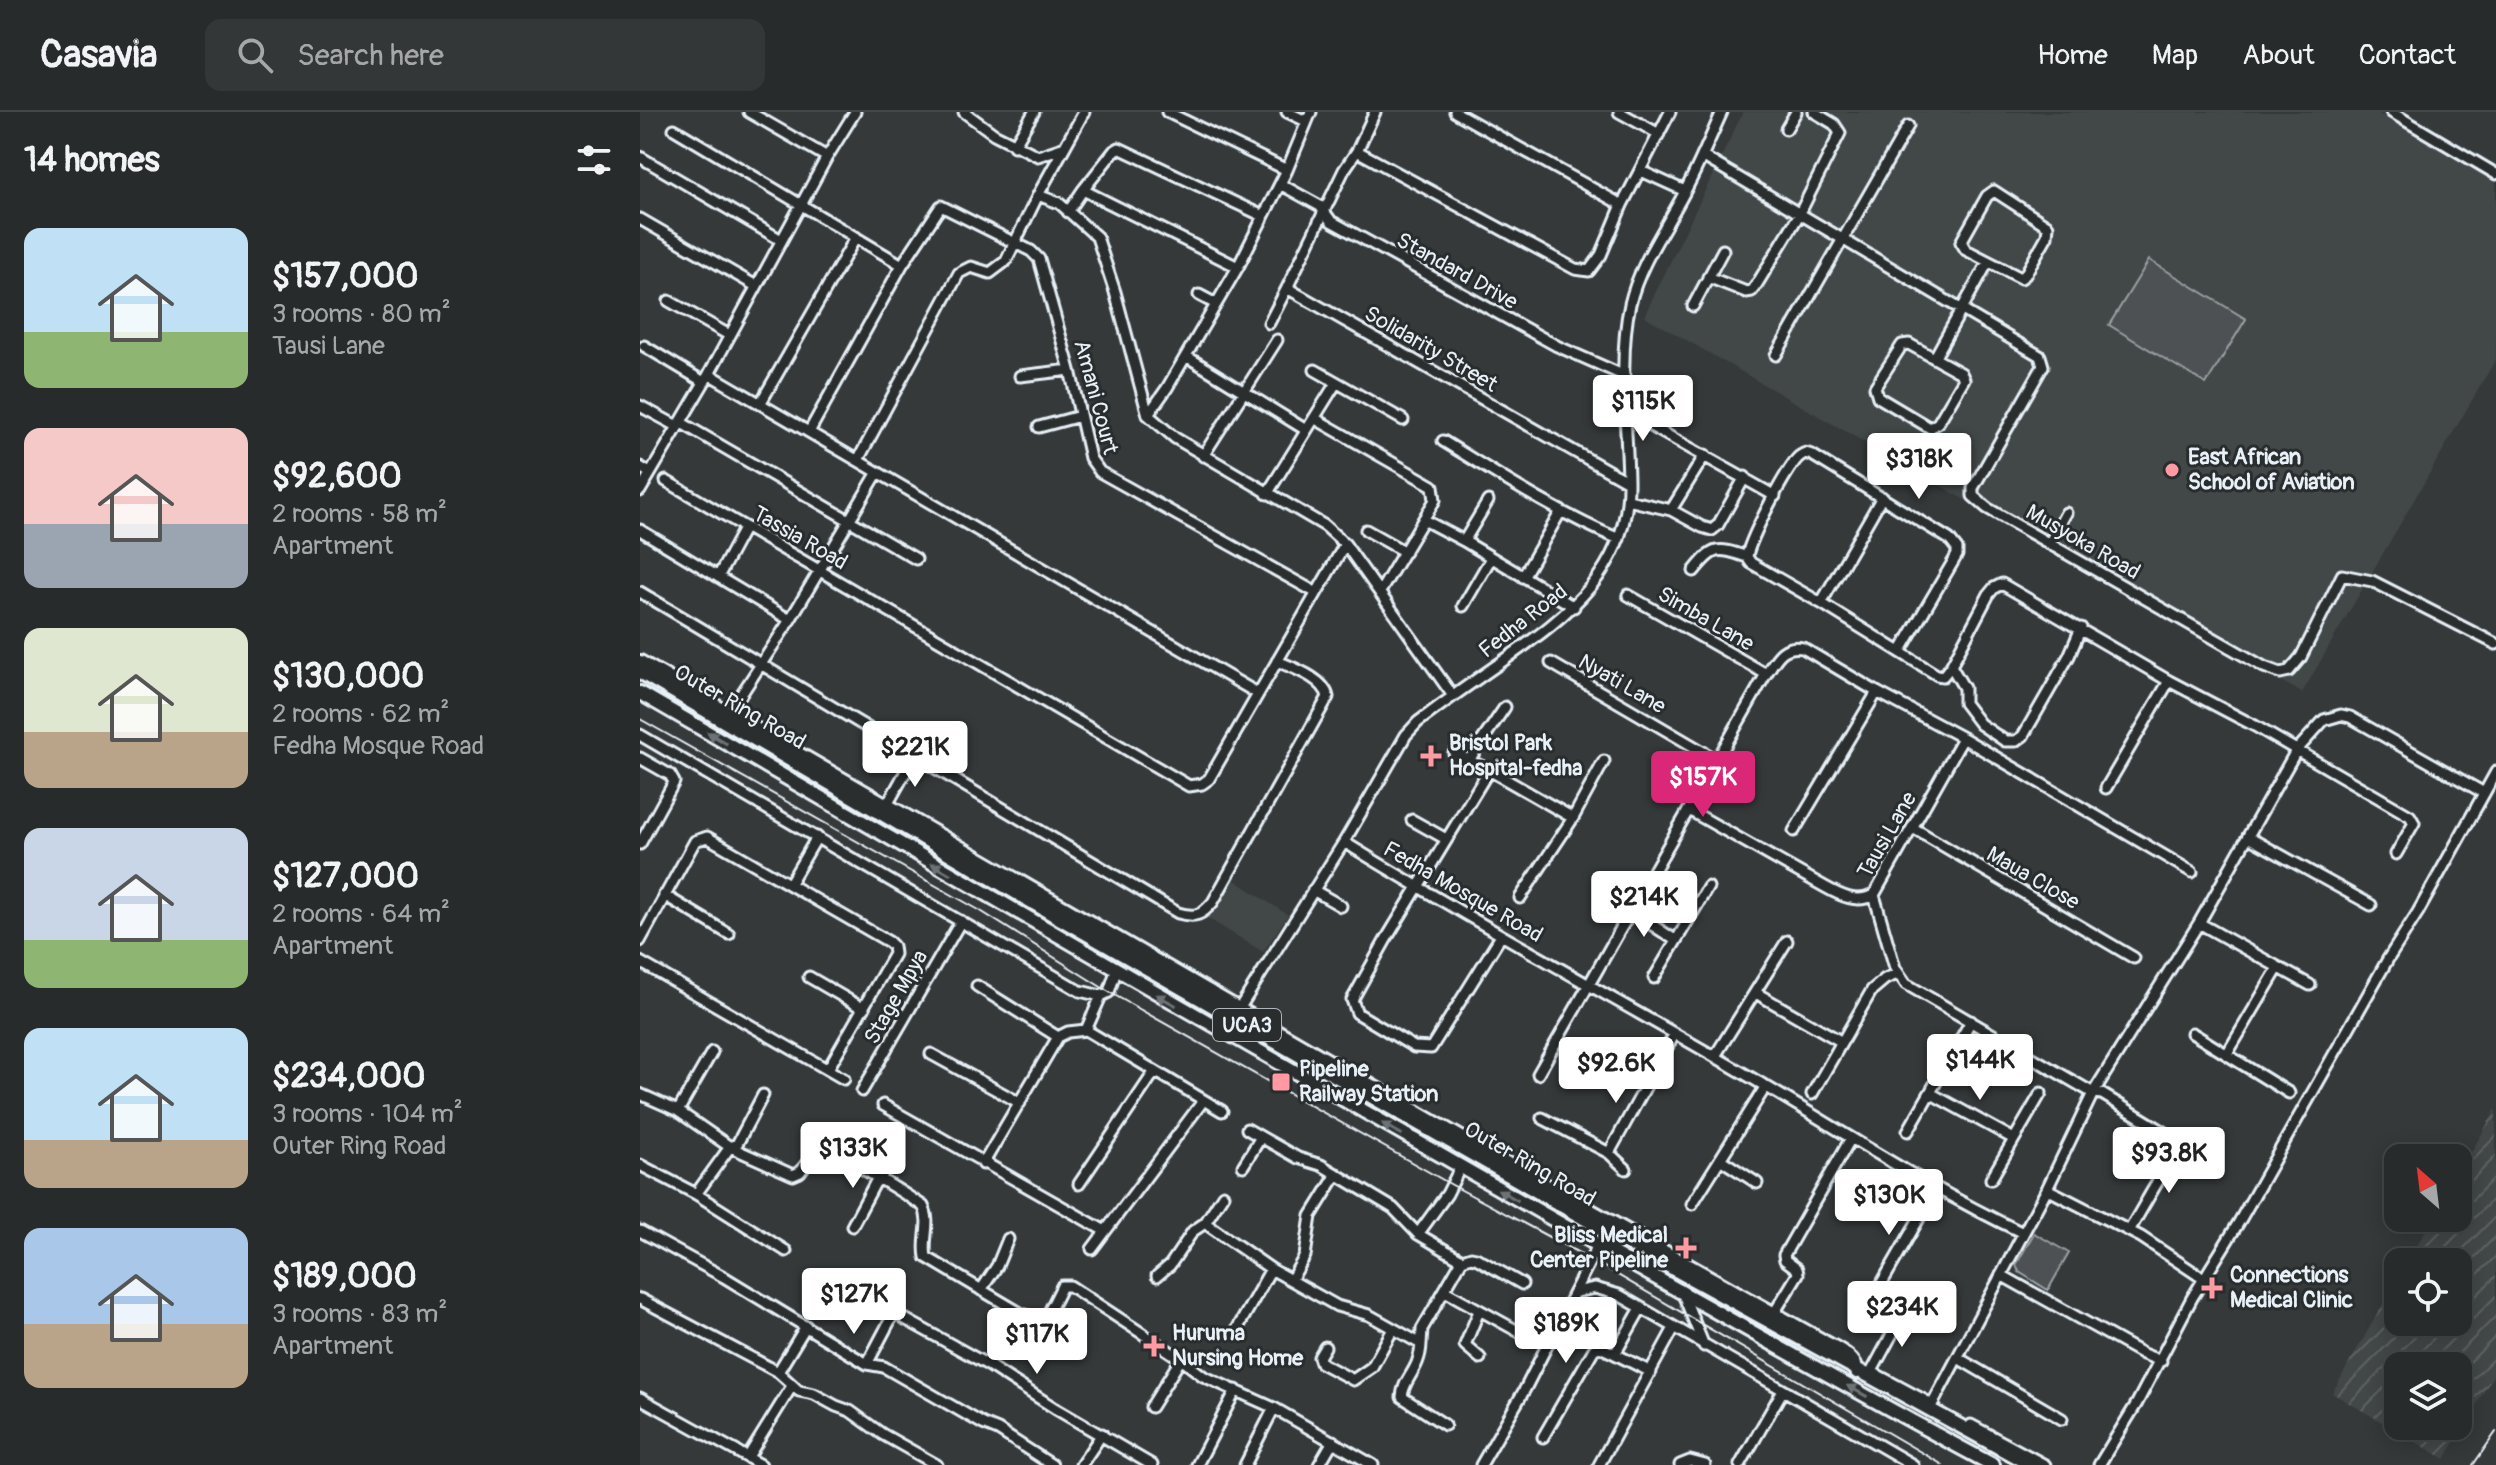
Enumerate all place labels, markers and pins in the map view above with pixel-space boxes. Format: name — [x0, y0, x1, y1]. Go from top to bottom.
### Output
pin: $115K — [1587, 375, 1699, 443]
pin: $318K — [1863, 433, 1975, 501]
place label: East African School of Aviation — [2188, 443, 2355, 496]
marker: East African School of Aviation — [2163, 461, 2181, 479]
pin: $221K — [859, 721, 971, 789]
place label: Bristol Park Hospital-fedha — [1449, 729, 1582, 782]
marker: Bristol Park Hospital-fedha — [1420, 745, 1442, 767]
pin: $157K — [1647, 751, 1759, 819]
pin: $214K — [1588, 871, 1700, 939]
pin: $144K — [1924, 1034, 2036, 1102]
pin: $92.6K — [1551, 1037, 1681, 1105]
place label: Pipeline Railway Station — [1299, 1055, 1438, 1108]
marker: Pipeline Railway Station — [1270, 1071, 1292, 1093]
pin: $133K — [797, 1122, 909, 1190]
pin: $93.8K — [2104, 1127, 2234, 1195]
pin: $130K — [1833, 1169, 1945, 1237]
place label: Bliss Medical Center Pipeline — [1530, 1221, 1669, 1274]
marker: Bliss Medical Center Pipeline — [1675, 1237, 1697, 1259]
place label: Connections Medical Clinic — [2230, 1261, 2353, 1314]
pin: $127K — [798, 1268, 910, 1336]
marker: Connections Medical Clinic — [2201, 1277, 2223, 1299]
pin: $234K — [1846, 1281, 1958, 1349]
pin: $189K — [1510, 1297, 1622, 1365]
pin: $117K — [981, 1308, 1093, 1376]
place label: Huruma Nursing Home — [1172, 1319, 1304, 1372]
marker: Huruma Nursing Home — [1143, 1335, 1165, 1357]

